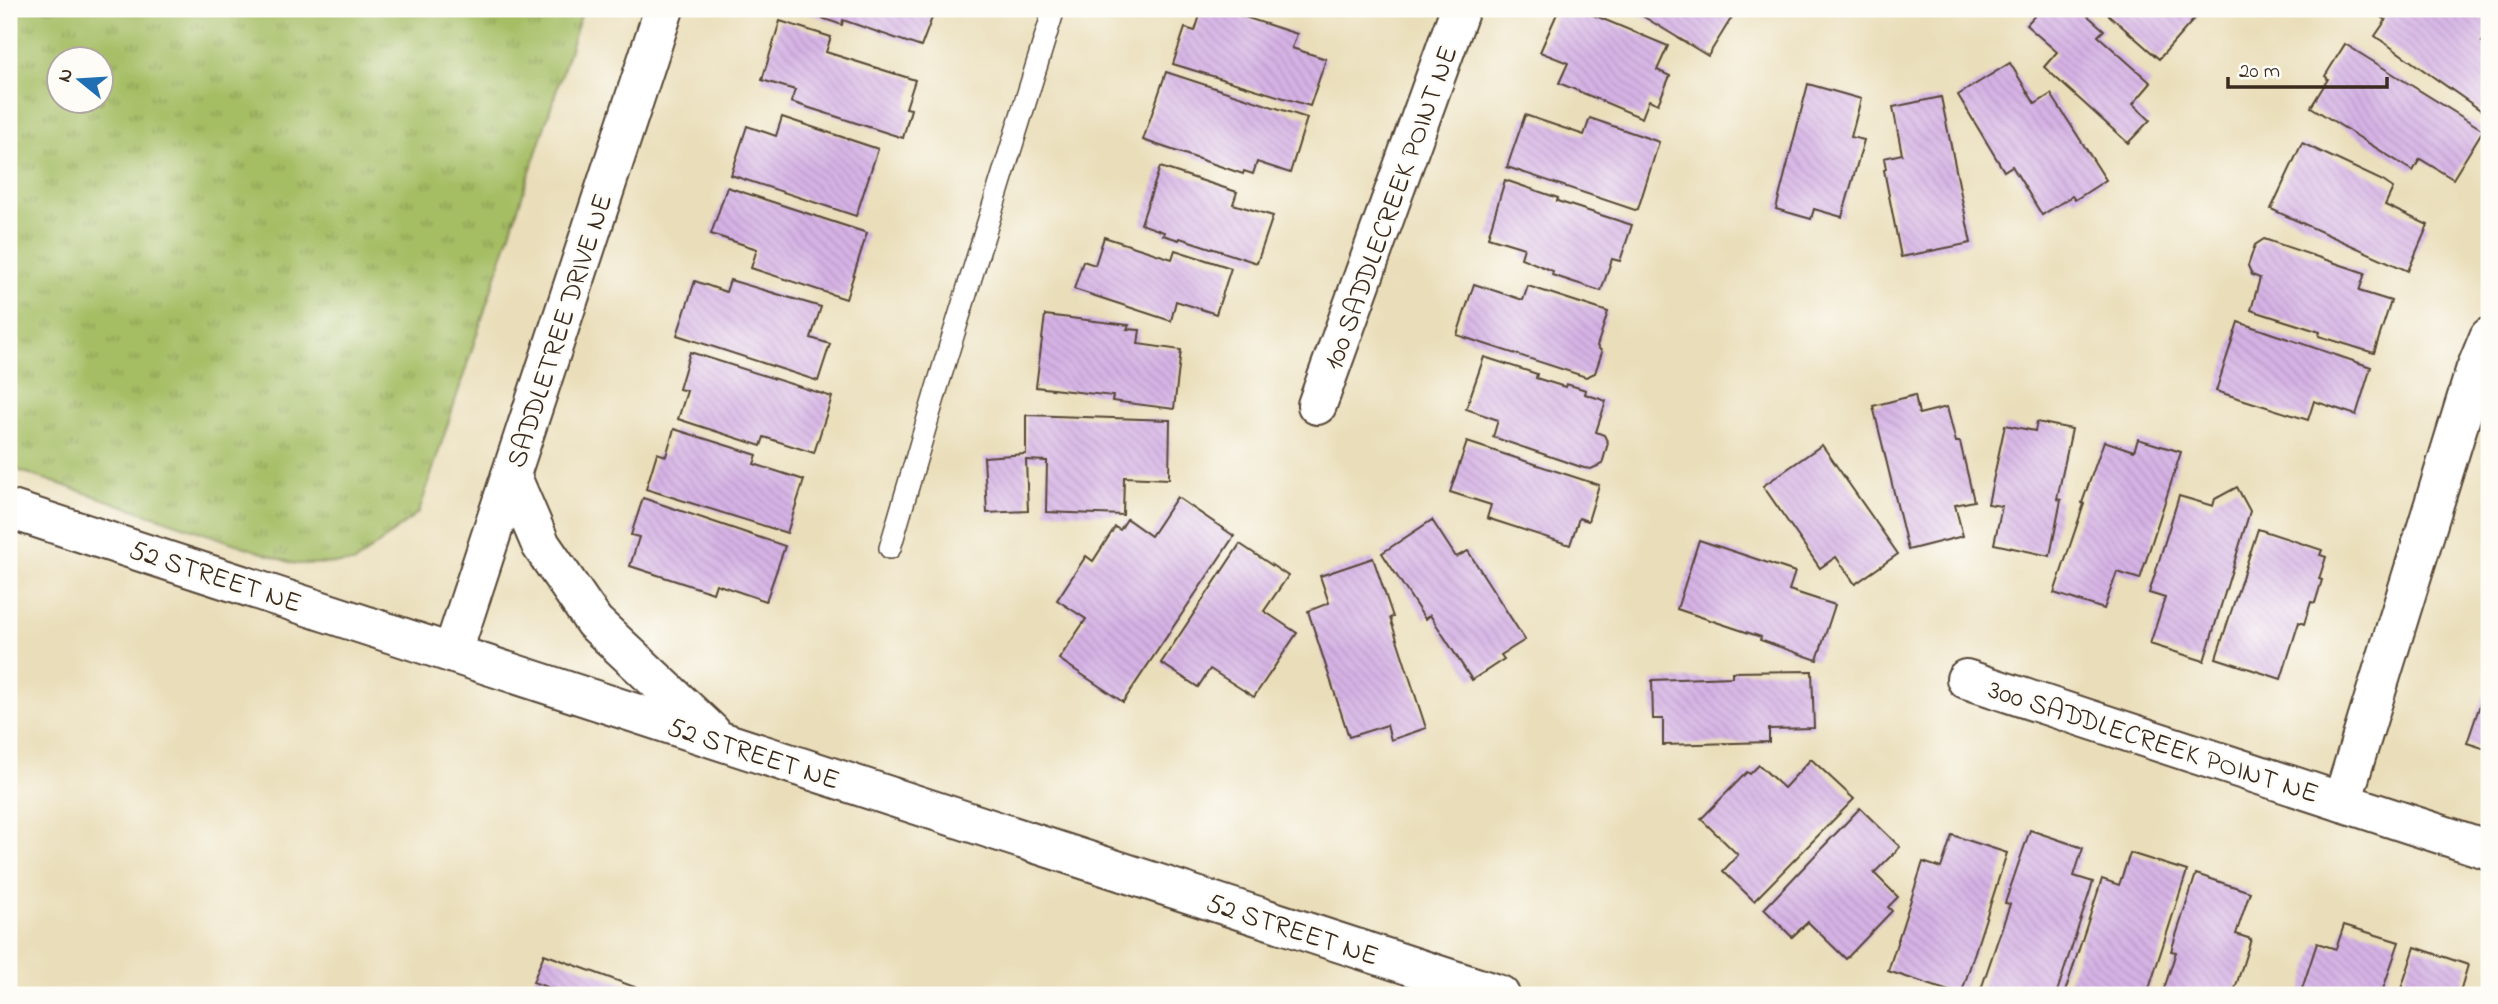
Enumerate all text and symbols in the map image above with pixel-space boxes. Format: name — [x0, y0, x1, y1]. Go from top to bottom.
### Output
street label: 100 SADDLECREEK POINT NE — [1314, 40, 1470, 376]
north arrow — [46, 46, 116, 116]
scale bar — [2228, 46, 2388, 90]
text: 20 m — [2239, 57, 2280, 87]
text: N — [51, 65, 81, 86]
street label: SADDLETREE DRIVE NE — [498, 189, 625, 473]
street label: 52 STREET NE — [123, 531, 307, 626]
street label: 300 SADDLECREEK POINT NE — [1982, 670, 2323, 816]
street label: 52 STREET NE — [661, 708, 845, 803]
street label: 52 STREET NE — [1200, 884, 1384, 979]

